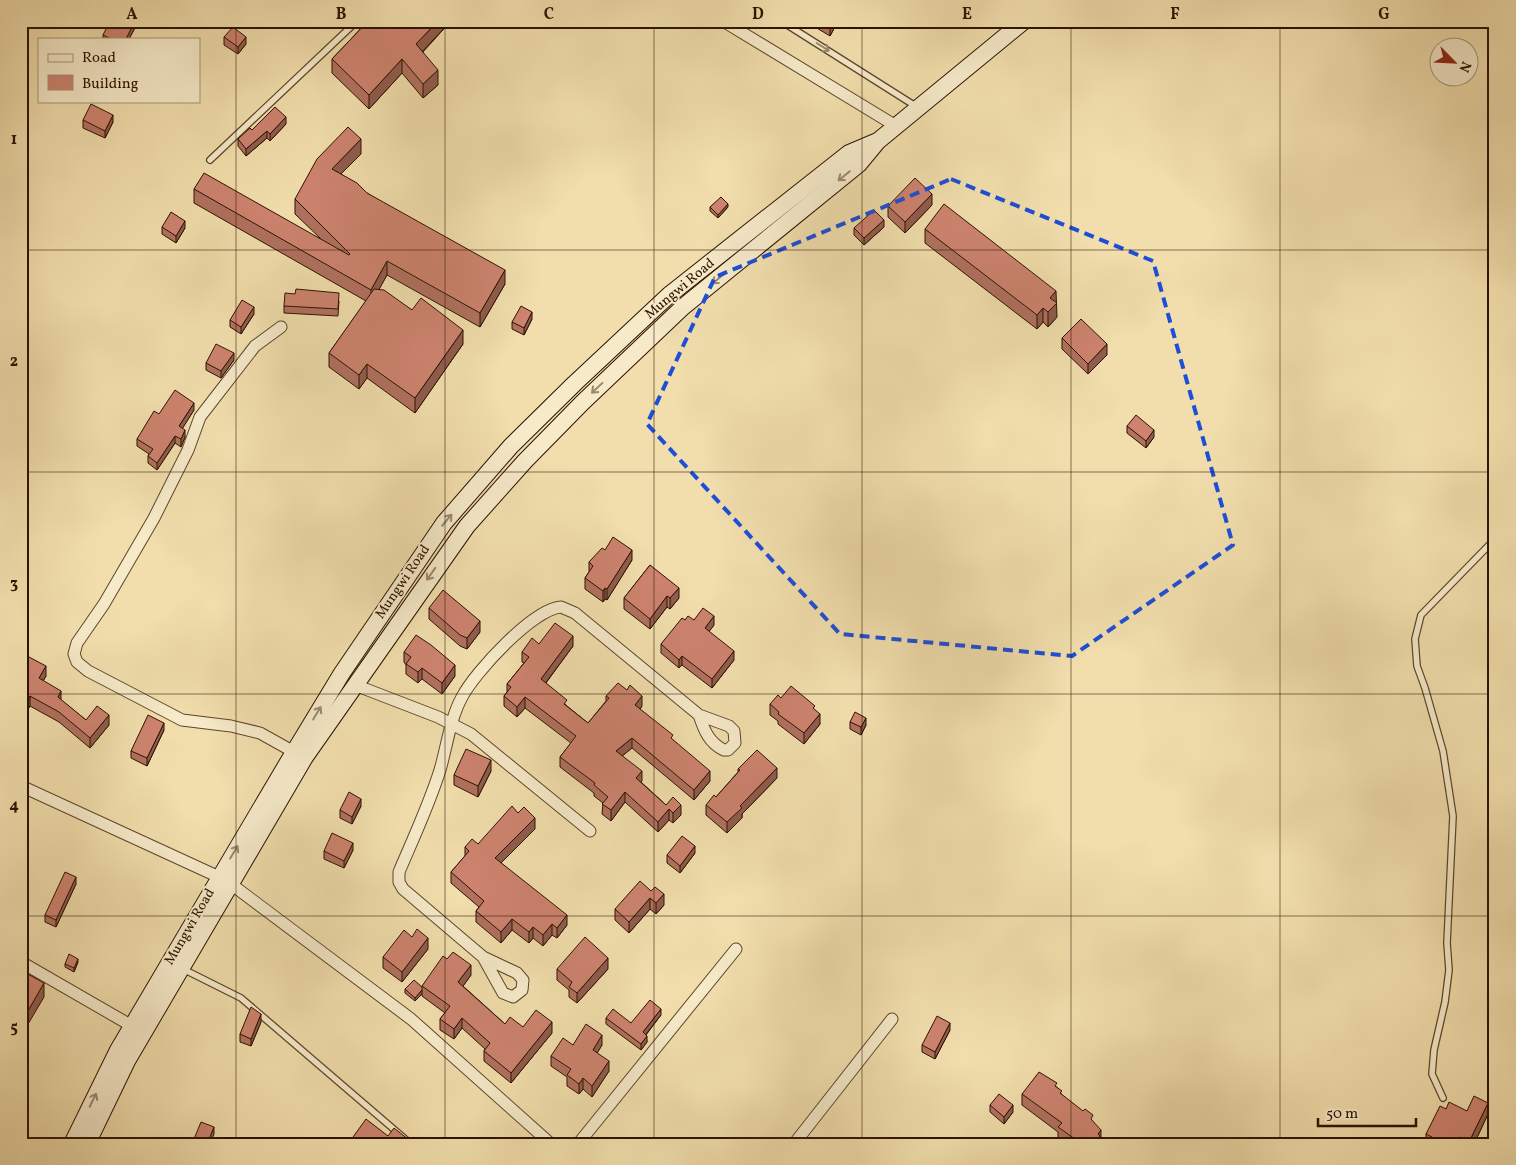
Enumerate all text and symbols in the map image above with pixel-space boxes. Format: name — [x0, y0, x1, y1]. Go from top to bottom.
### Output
text: A — [126, 4, 138, 26]
text: B — [336, 4, 347, 26]
text: C — [544, 4, 554, 26]
text: D — [752, 4, 764, 26]
text: E — [962, 4, 972, 26]
text: F — [1170, 4, 1180, 26]
text: G — [1378, 4, 1390, 26]
legend — [38, 38, 200, 102]
north arrow — [1428, 38, 1478, 88]
one-way arrow — [815, 43, 829, 53]
text: Road — [82, 48, 116, 69]
text: N — [1454, 58, 1475, 75]
text: Building — [82, 74, 139, 95]
text: 1 — [11, 129, 17, 151]
one-way arrow — [838, 171, 851, 182]
street label: Mungwi Road — [641, 254, 719, 324]
one-way arrow — [711, 273, 724, 284]
text: 2 — [10, 351, 18, 373]
one-way arrow — [591, 382, 604, 394]
one-way arrow — [441, 514, 452, 527]
street label: Mungwi Road — [371, 541, 435, 623]
one-way arrow — [426, 567, 436, 581]
text: 3 — [10, 573, 18, 595]
one-way arrow — [313, 706, 323, 720]
text: 4 — [9, 795, 19, 817]
one-way arrow — [230, 846, 240, 860]
street label: Mungwi Road — [160, 885, 220, 969]
text: 5 — [10, 1017, 18, 1039]
one-way arrow — [89, 1093, 99, 1108]
scale bar — [1318, 1095, 1416, 1127]
text: 50 m — [1326, 1104, 1358, 1125]

